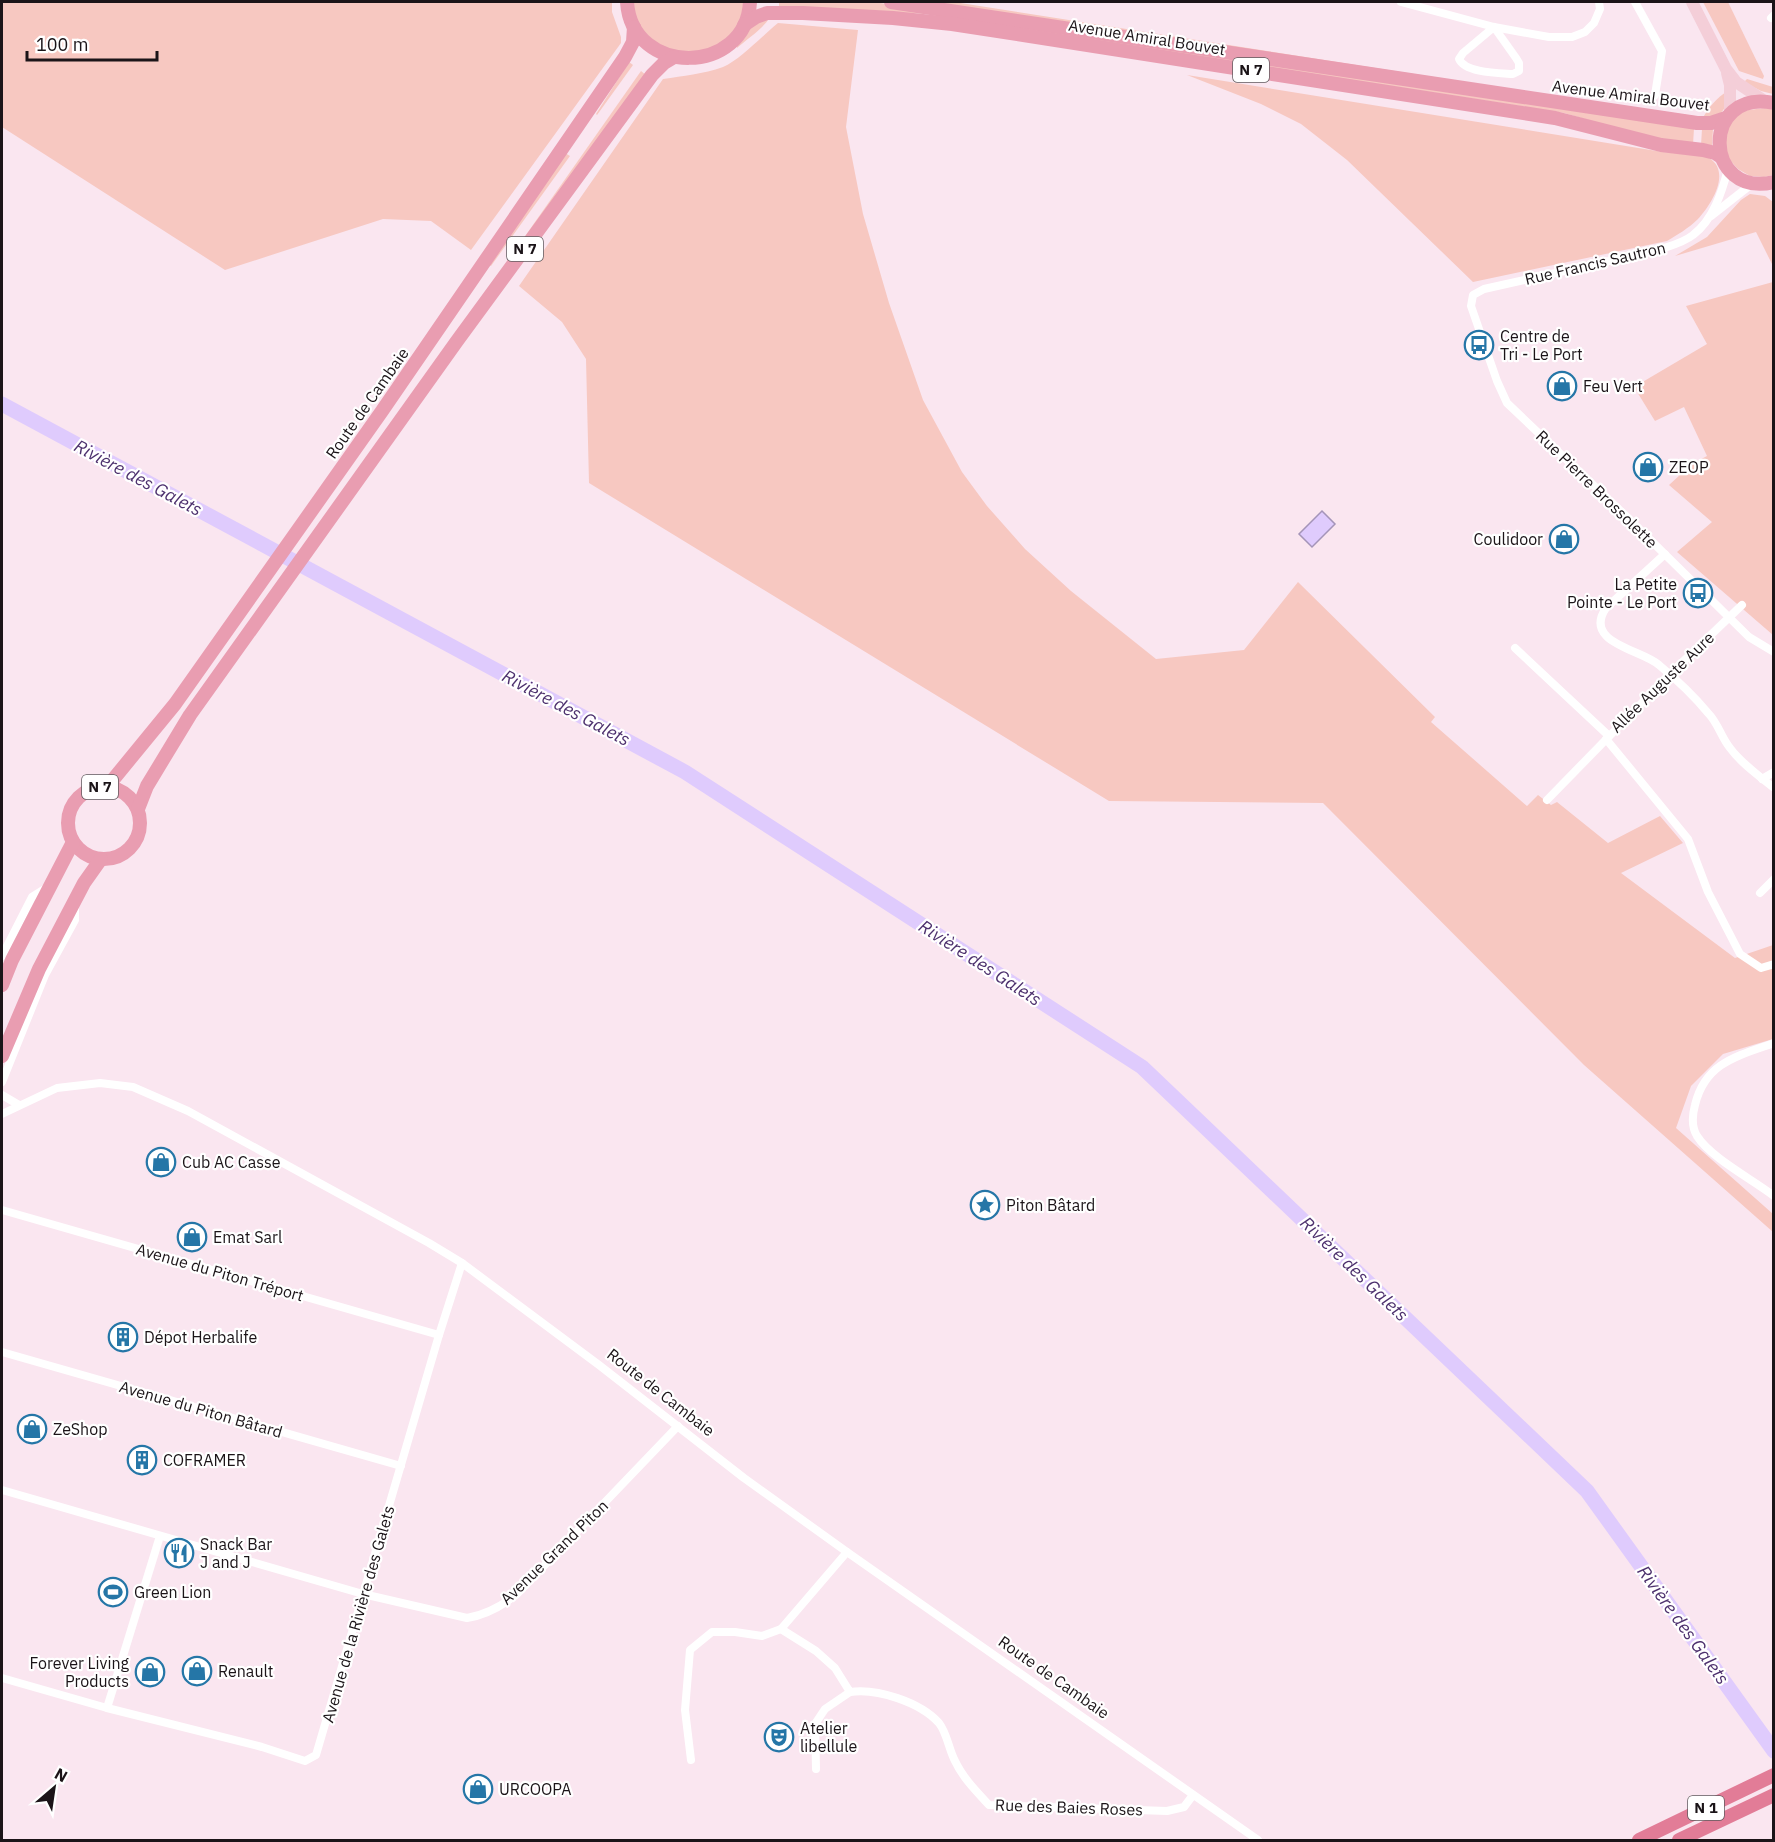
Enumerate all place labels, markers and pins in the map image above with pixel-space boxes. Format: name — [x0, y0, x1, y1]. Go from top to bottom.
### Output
place label: Centre de Tri - Le Port — [1500, 326, 1583, 364]
bus stop icon: Centre de Tri - Le Port — [1463, 329, 1495, 361]
shop icon: Feu Vert — [1546, 370, 1578, 402]
place label: Feu Vert — [1583, 376, 1643, 396]
shop icon: ZEOP — [1632, 451, 1664, 483]
place label: ZEOP — [1669, 457, 1709, 477]
shop icon: Coulidoor — [1548, 523, 1580, 555]
place label: Coulidoor — [1474, 529, 1543, 549]
place label: La Petite Pointe - Le Port — [1567, 574, 1677, 612]
bus stop icon: La Petite Pointe - Le Port — [1682, 577, 1714, 609]
shop icon: Cub AC Casse — [145, 1146, 177, 1178]
place label: Cub AC Casse — [182, 1152, 281, 1172]
place icon: Piton Bâtard — [969, 1189, 1001, 1221]
place label: Piton Bâtard — [1006, 1195, 1095, 1215]
shop icon: Emat Sarl — [176, 1221, 208, 1253]
place label: Emat Sarl — [213, 1227, 282, 1247]
building icon: Dépot Herbalife — [107, 1321, 139, 1353]
place label: Dépot Herbalife — [144, 1327, 257, 1347]
shop icon: ZeShop — [16, 1413, 48, 1445]
place label: ZeShop — [53, 1419, 107, 1439]
building icon: COFRAMER — [126, 1444, 158, 1476]
place label: COFRAMER — [163, 1450, 246, 1470]
place label: Snack Bar J and J — [200, 1534, 272, 1572]
restaurant icon: Snack Bar J and J — [163, 1537, 195, 1569]
sports icon: Green Lion — [97, 1576, 129, 1608]
place label: Green Lion — [134, 1582, 211, 1602]
place label: Forever Living Products — [29, 1653, 130, 1691]
shop icon: Renault — [181, 1655, 213, 1687]
shop icon: Forever Living Products — [134, 1656, 166, 1688]
place label: Renault — [218, 1661, 273, 1681]
place label: Atelier libellule — [800, 1718, 857, 1756]
theatre icon: Atelier libellule — [763, 1721, 795, 1753]
shop icon: URCOOPA — [462, 1773, 494, 1805]
place label: URCOOPA — [499, 1779, 572, 1799]

